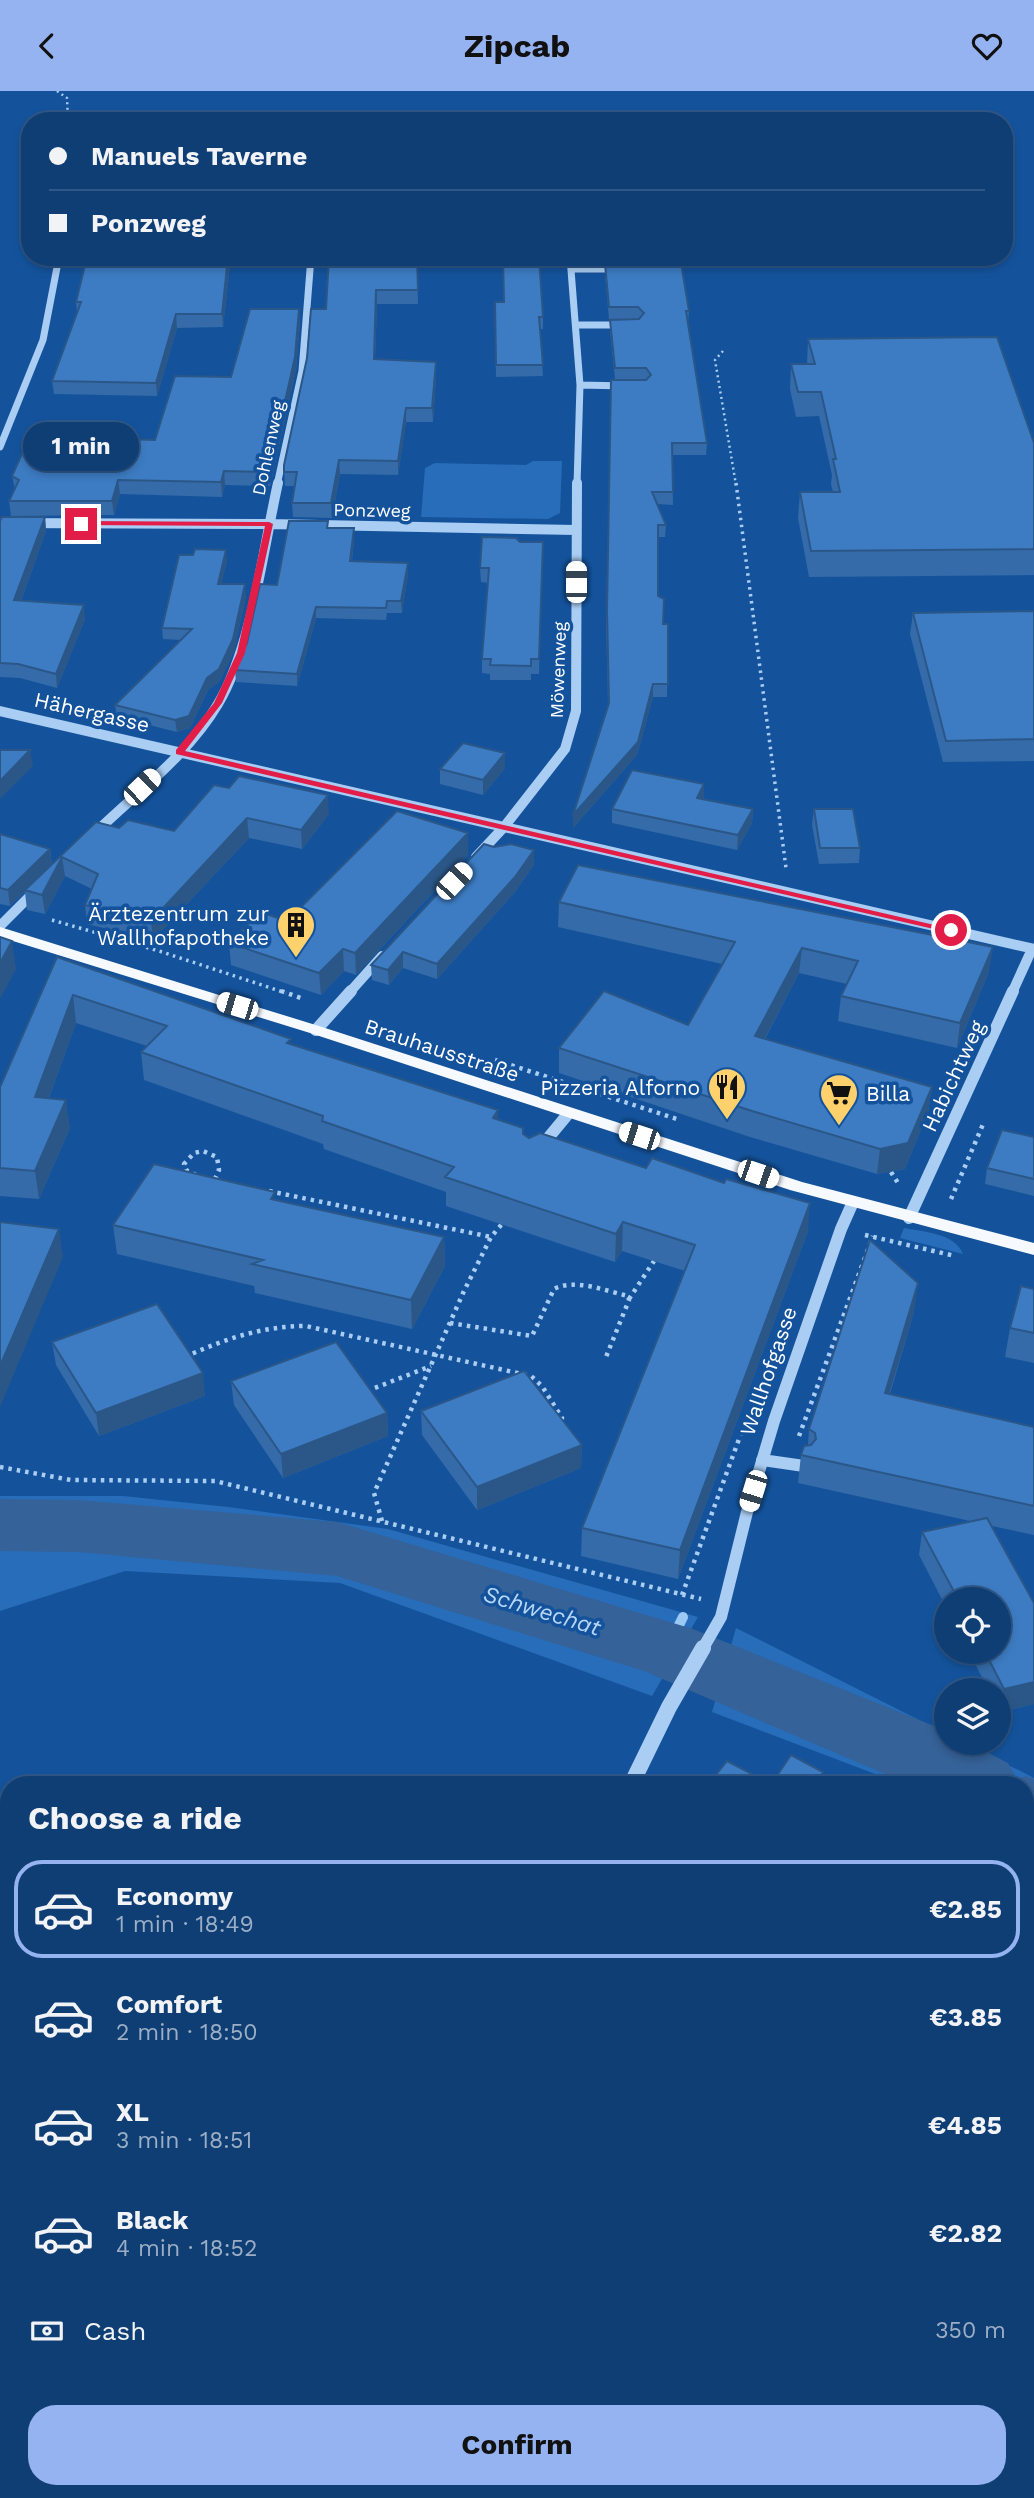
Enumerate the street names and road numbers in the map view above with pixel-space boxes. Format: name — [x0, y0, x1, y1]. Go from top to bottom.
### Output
street label: Dohlenweg — [248, 398, 288, 497]
street label: Ponzweg — [333, 499, 411, 521]
street label: Möwenweg — [546, 621, 570, 719]
street label: Hähergasse — [32, 687, 152, 737]
street label: Brauhausstraße — [362, 1013, 522, 1087]
street label: Habichtweg — [916, 1016, 990, 1136]
street label: Wallhofgasse — [734, 1303, 802, 1439]

